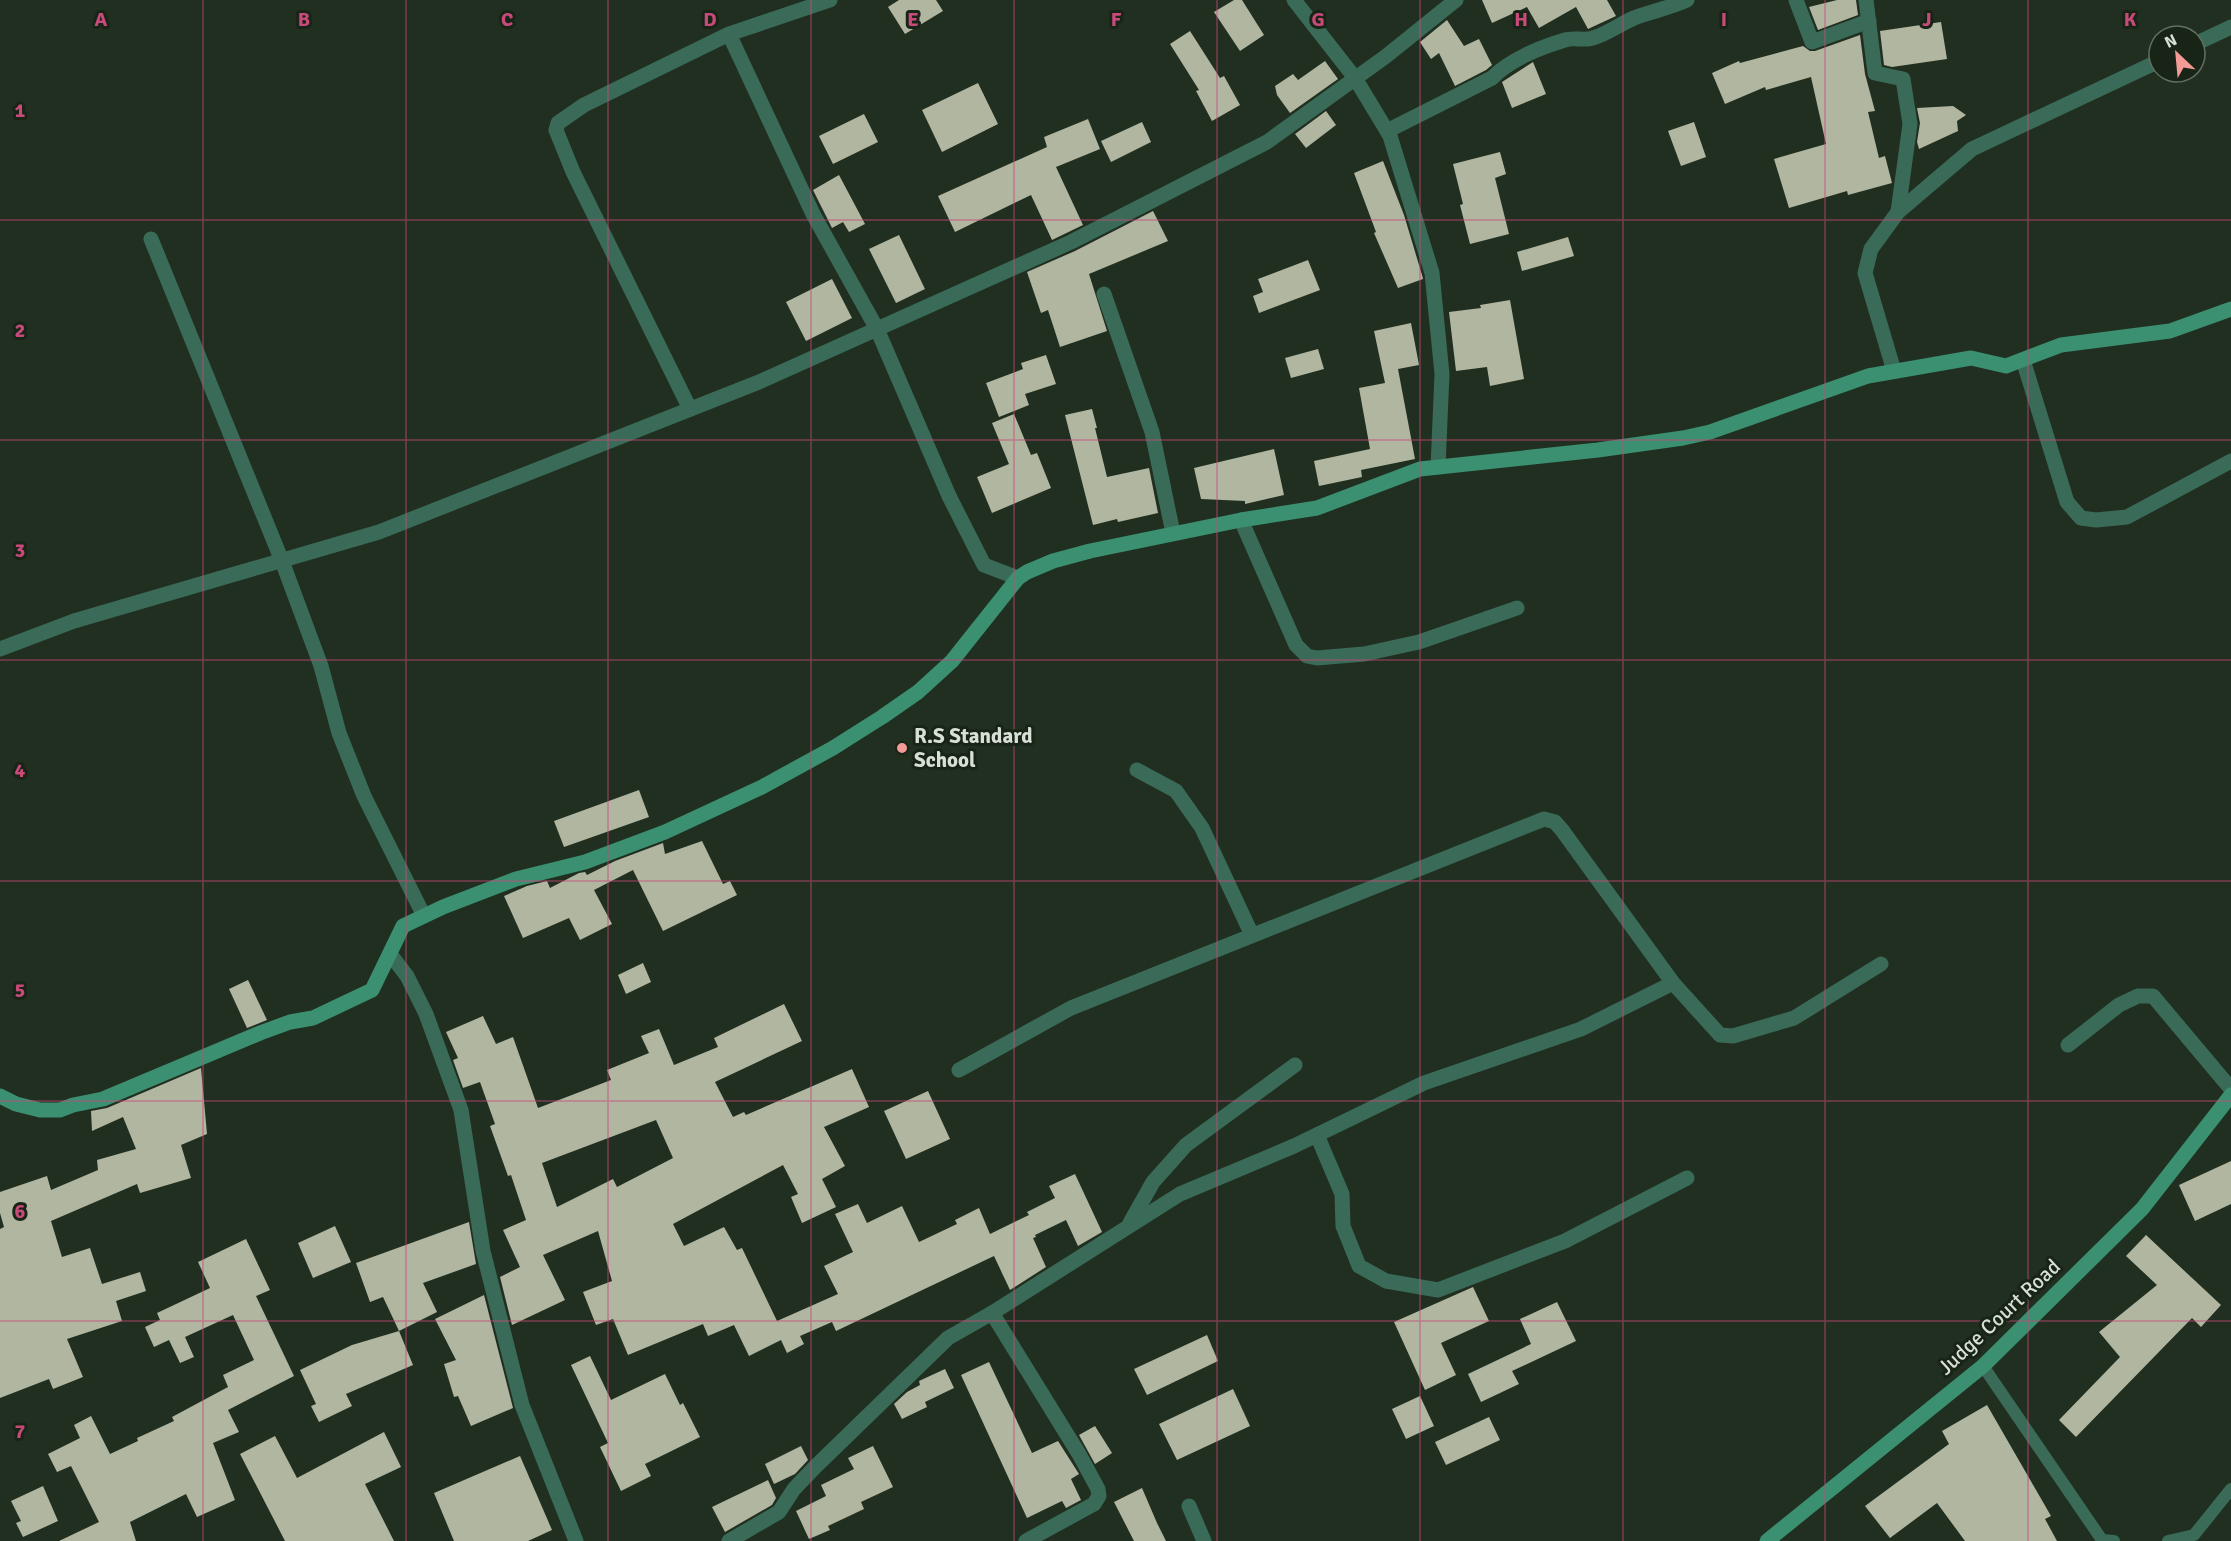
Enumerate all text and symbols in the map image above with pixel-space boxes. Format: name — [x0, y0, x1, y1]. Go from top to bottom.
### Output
text: A — [95, 7, 108, 32]
text: B — [298, 7, 310, 32]
text: C — [501, 7, 513, 32]
text: D — [703, 7, 717, 32]
text: E — [907, 7, 919, 32]
text: F — [1111, 7, 1122, 32]
text: G — [1311, 7, 1325, 32]
text: H — [1514, 7, 1528, 32]
text: I — [1721, 7, 1727, 32]
text: J — [1922, 7, 1932, 32]
text: K — [2124, 7, 2137, 32]
north arrow — [2147, 24, 2207, 84]
text: N — [2161, 30, 2180, 53]
text: 1 — [15, 98, 26, 123]
text: 2 — [15, 318, 25, 343]
text: 3 — [15, 538, 25, 563]
place label: R.S Standard School — [914, 723, 1033, 773]
marker: R.S Standard School — [895, 741, 909, 755]
text: 4 — [15, 758, 26, 783]
text: 5 — [15, 978, 25, 1003]
text: 6 — [15, 1199, 26, 1224]
street label: Judge Court Road — [1932, 1254, 2066, 1380]
text: 7 — [15, 1419, 26, 1444]

